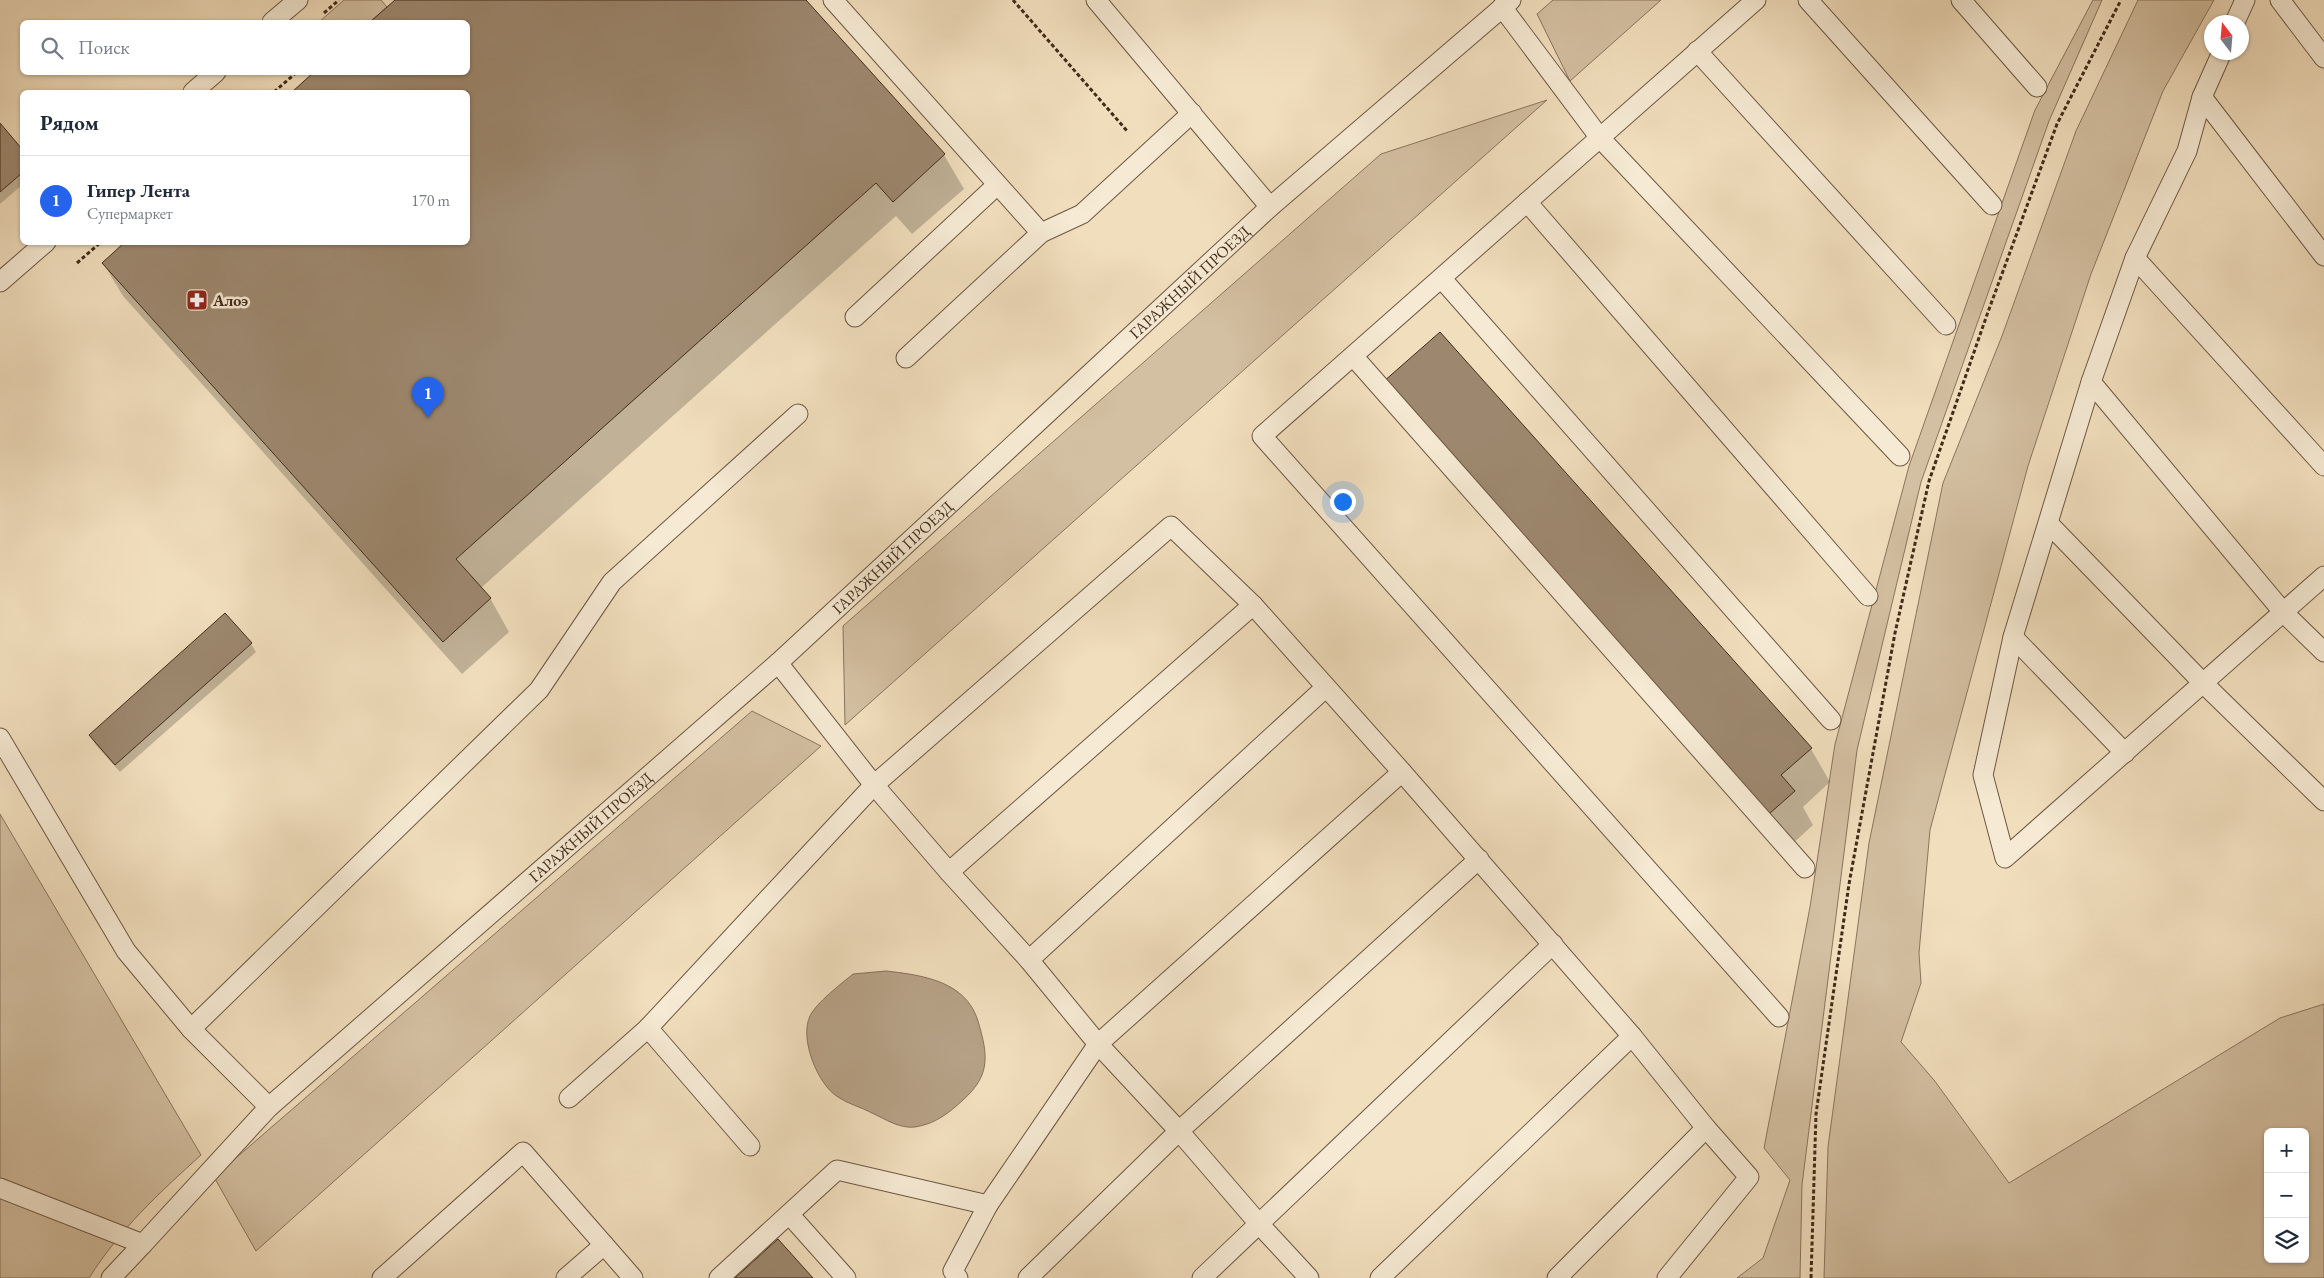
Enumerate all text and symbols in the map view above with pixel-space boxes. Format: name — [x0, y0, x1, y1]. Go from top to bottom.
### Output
north arrow — [2204, 15, 2249, 60]
search box — [20, 20, 470, 75]
icon: search — [38, 34, 66, 62]
text: Поиск — [78, 35, 130, 60]
text: Рядом — [40, 109, 99, 136]
text: Гипер Лента — [87, 178, 190, 203]
text: 1 — [52, 190, 60, 211]
text: 170 m — [411, 190, 450, 211]
text: Супермаркет — [87, 203, 173, 224]
street label: ГАРАЖНЫЙ ПРОЕЗД — [1125, 221, 1255, 343]
pharmacy icon: Алоэ — [185, 288, 209, 312]
place label: Алоэ — [212, 290, 248, 311]
pin: 1 — [412, 377, 444, 418]
your location — [1330, 489, 1356, 515]
street label: ГАРАЖНЫЙ ПРОЕЗД — [828, 496, 958, 619]
street label: ГАРАЖНЫЙ ПРОЕЗД — [524, 767, 657, 887]
map controls — [2264, 1128, 2309, 1263]
button: + — [2264, 1128, 2309, 1173]
button: − — [2264, 1173, 2309, 1218]
button: layers — [2264, 1218, 2309, 1263]

